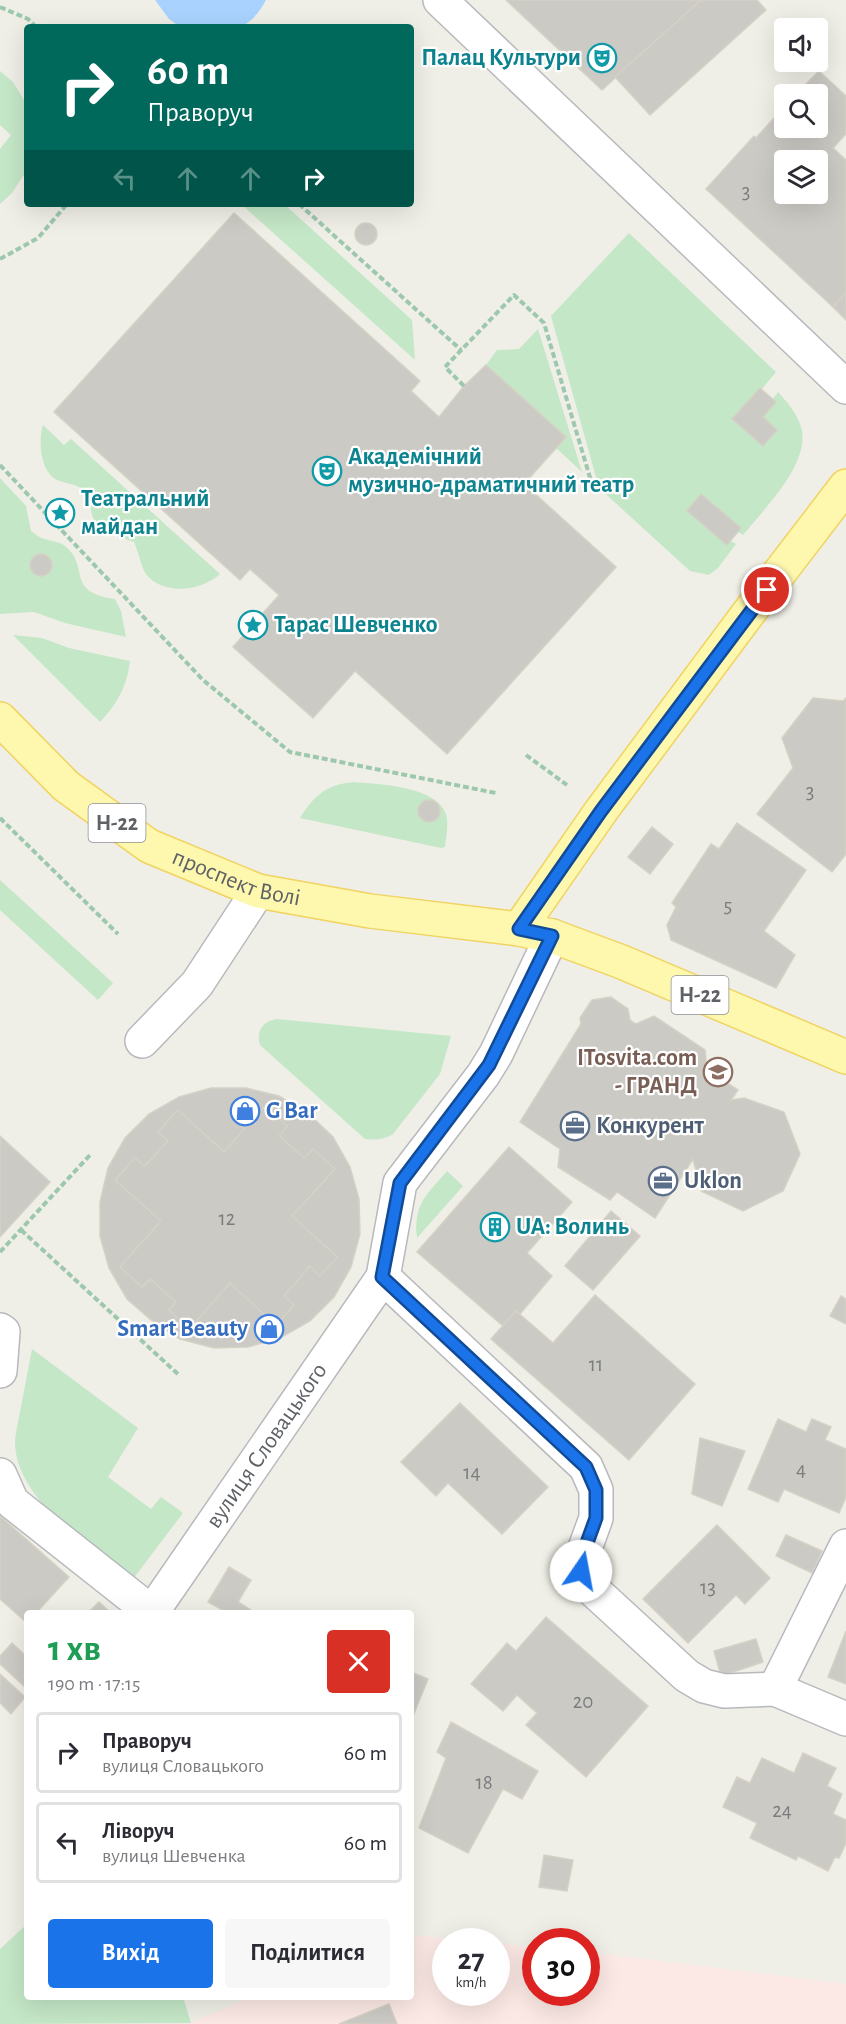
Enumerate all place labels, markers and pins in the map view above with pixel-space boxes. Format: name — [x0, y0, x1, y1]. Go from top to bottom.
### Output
theatre icon: Палац Культури — [586, 42, 618, 74]
place label: Палац Культури — [421, 46, 581, 70]
place label: Академічний музично-драматичний театр — [348, 445, 634, 497]
theatre icon: Академічний музично-драматичний театр — [311, 455, 343, 487]
place label: Театральний майдан — [81, 487, 209, 539]
place icon: Театральний майдан — [44, 497, 76, 529]
pin — [741, 564, 792, 615]
place icon: Тарас Шевченко — [237, 609, 269, 641]
place label: Тарас Шевченко — [274, 613, 438, 637]
place label: ITosvita.com - ГРАНД — [577, 1046, 697, 1098]
school or university icon: ITosvita.com - ГРАНД — [702, 1056, 734, 1088]
shop icon: G Bar — [229, 1095, 261, 1127]
place label: G Bar — [266, 1099, 318, 1123]
office icon: Конкурент — [559, 1110, 591, 1142]
place label: Конкурент — [596, 1114, 705, 1138]
office icon: Uklon — [647, 1165, 679, 1197]
place label: Uklon — [684, 1169, 742, 1193]
building icon: UA: Волинь — [479, 1211, 511, 1243]
place label: UA: Волинь — [516, 1215, 629, 1239]
shop icon: Smart Beauty — [253, 1313, 285, 1345]
place label: Smart Beauty — [117, 1317, 248, 1341]

